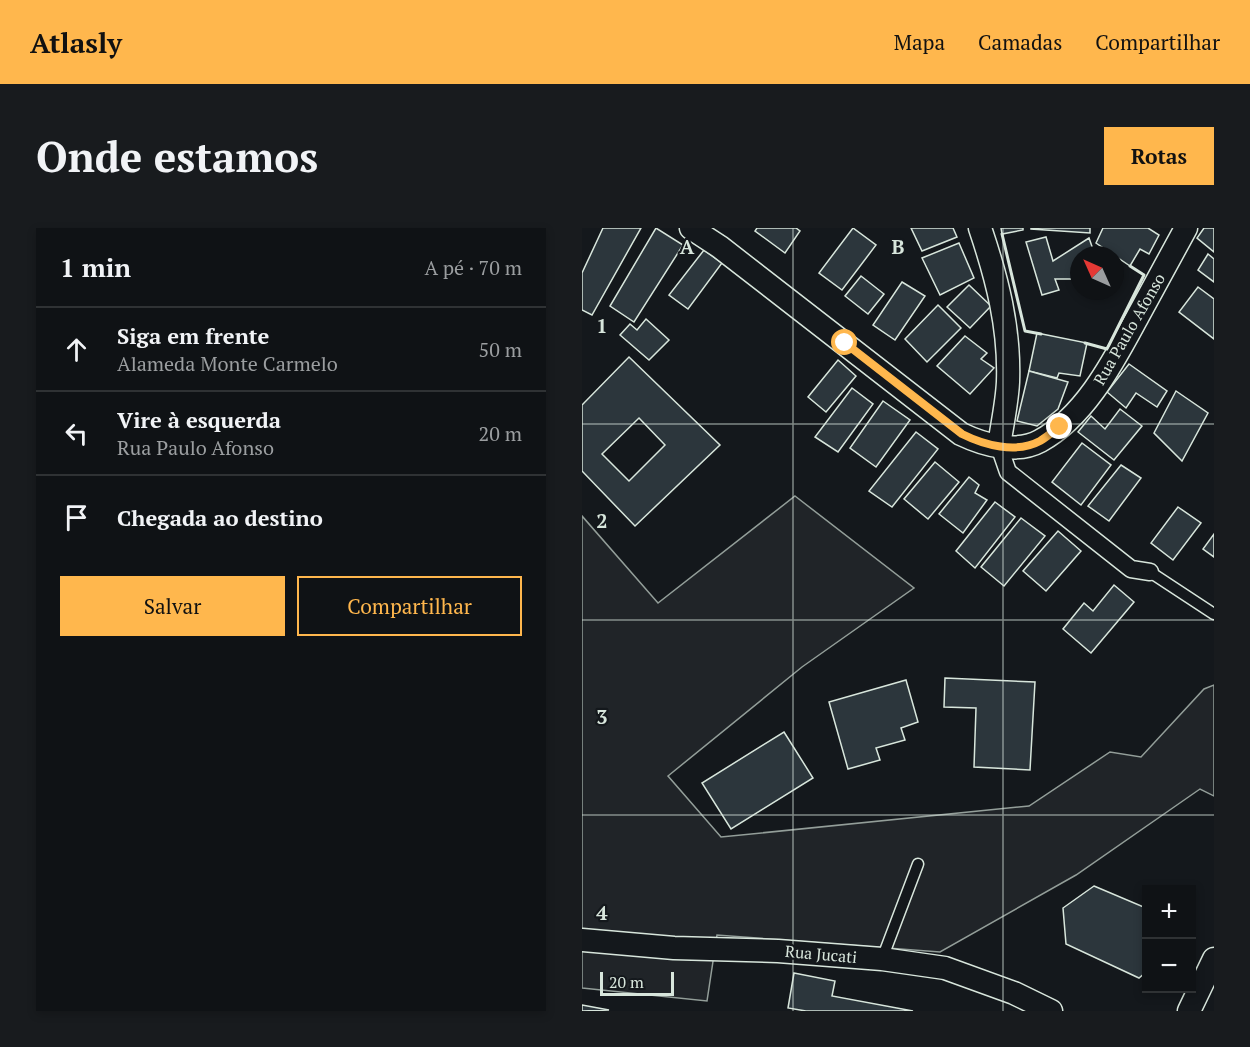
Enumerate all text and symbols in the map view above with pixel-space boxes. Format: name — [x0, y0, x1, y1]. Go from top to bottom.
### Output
text: Atlasly — [30, 24, 122, 61]
text: Mapa — [894, 28, 945, 56]
text: Camadas — [978, 28, 1062, 56]
text: Compartilhar — [1095, 28, 1220, 56]
button: Rotas — [1104, 127, 1214, 185]
text: Onde estamos — [36, 128, 318, 184]
text: A — [680, 233, 695, 260]
text: B — [892, 233, 905, 260]
north arrow — [1070, 246, 1124, 300]
text: 1 min — [60, 250, 131, 284]
text: A pé · 70 m — [425, 254, 522, 281]
street label: Rua Paulo Afonso — [1088, 269, 1170, 389]
text: 1 — [596, 312, 608, 339]
text: Siga em frente — [117, 321, 269, 350]
route start — [831, 329, 857, 355]
icon: ahead — [60, 333, 93, 366]
text: 50 m — [479, 336, 522, 363]
text: Alameda Monte Carmelo — [117, 350, 338, 377]
text: Vire à esquerda — [117, 405, 281, 434]
route end — [1046, 413, 1072, 439]
icon: left — [60, 417, 93, 450]
text: 20 m — [479, 420, 522, 447]
text: Rua Paulo Afonso — [117, 434, 274, 461]
icon: arrive — [60, 501, 93, 534]
text: Chegada ao destino — [117, 503, 323, 532]
text: 2 — [596, 507, 608, 534]
button: Salvar — [60, 576, 285, 636]
button: Compartilhar — [297, 576, 522, 636]
text: 3 — [596, 703, 608, 730]
map controls — [1142, 885, 1196, 993]
button: + — [1142, 885, 1196, 939]
text: 4 — [596, 899, 608, 926]
button: − — [1142, 939, 1196, 993]
street label: Rua Jucati — [784, 940, 858, 968]
scale bar — [600, 969, 674, 996]
text: 20 m — [609, 971, 644, 993]

